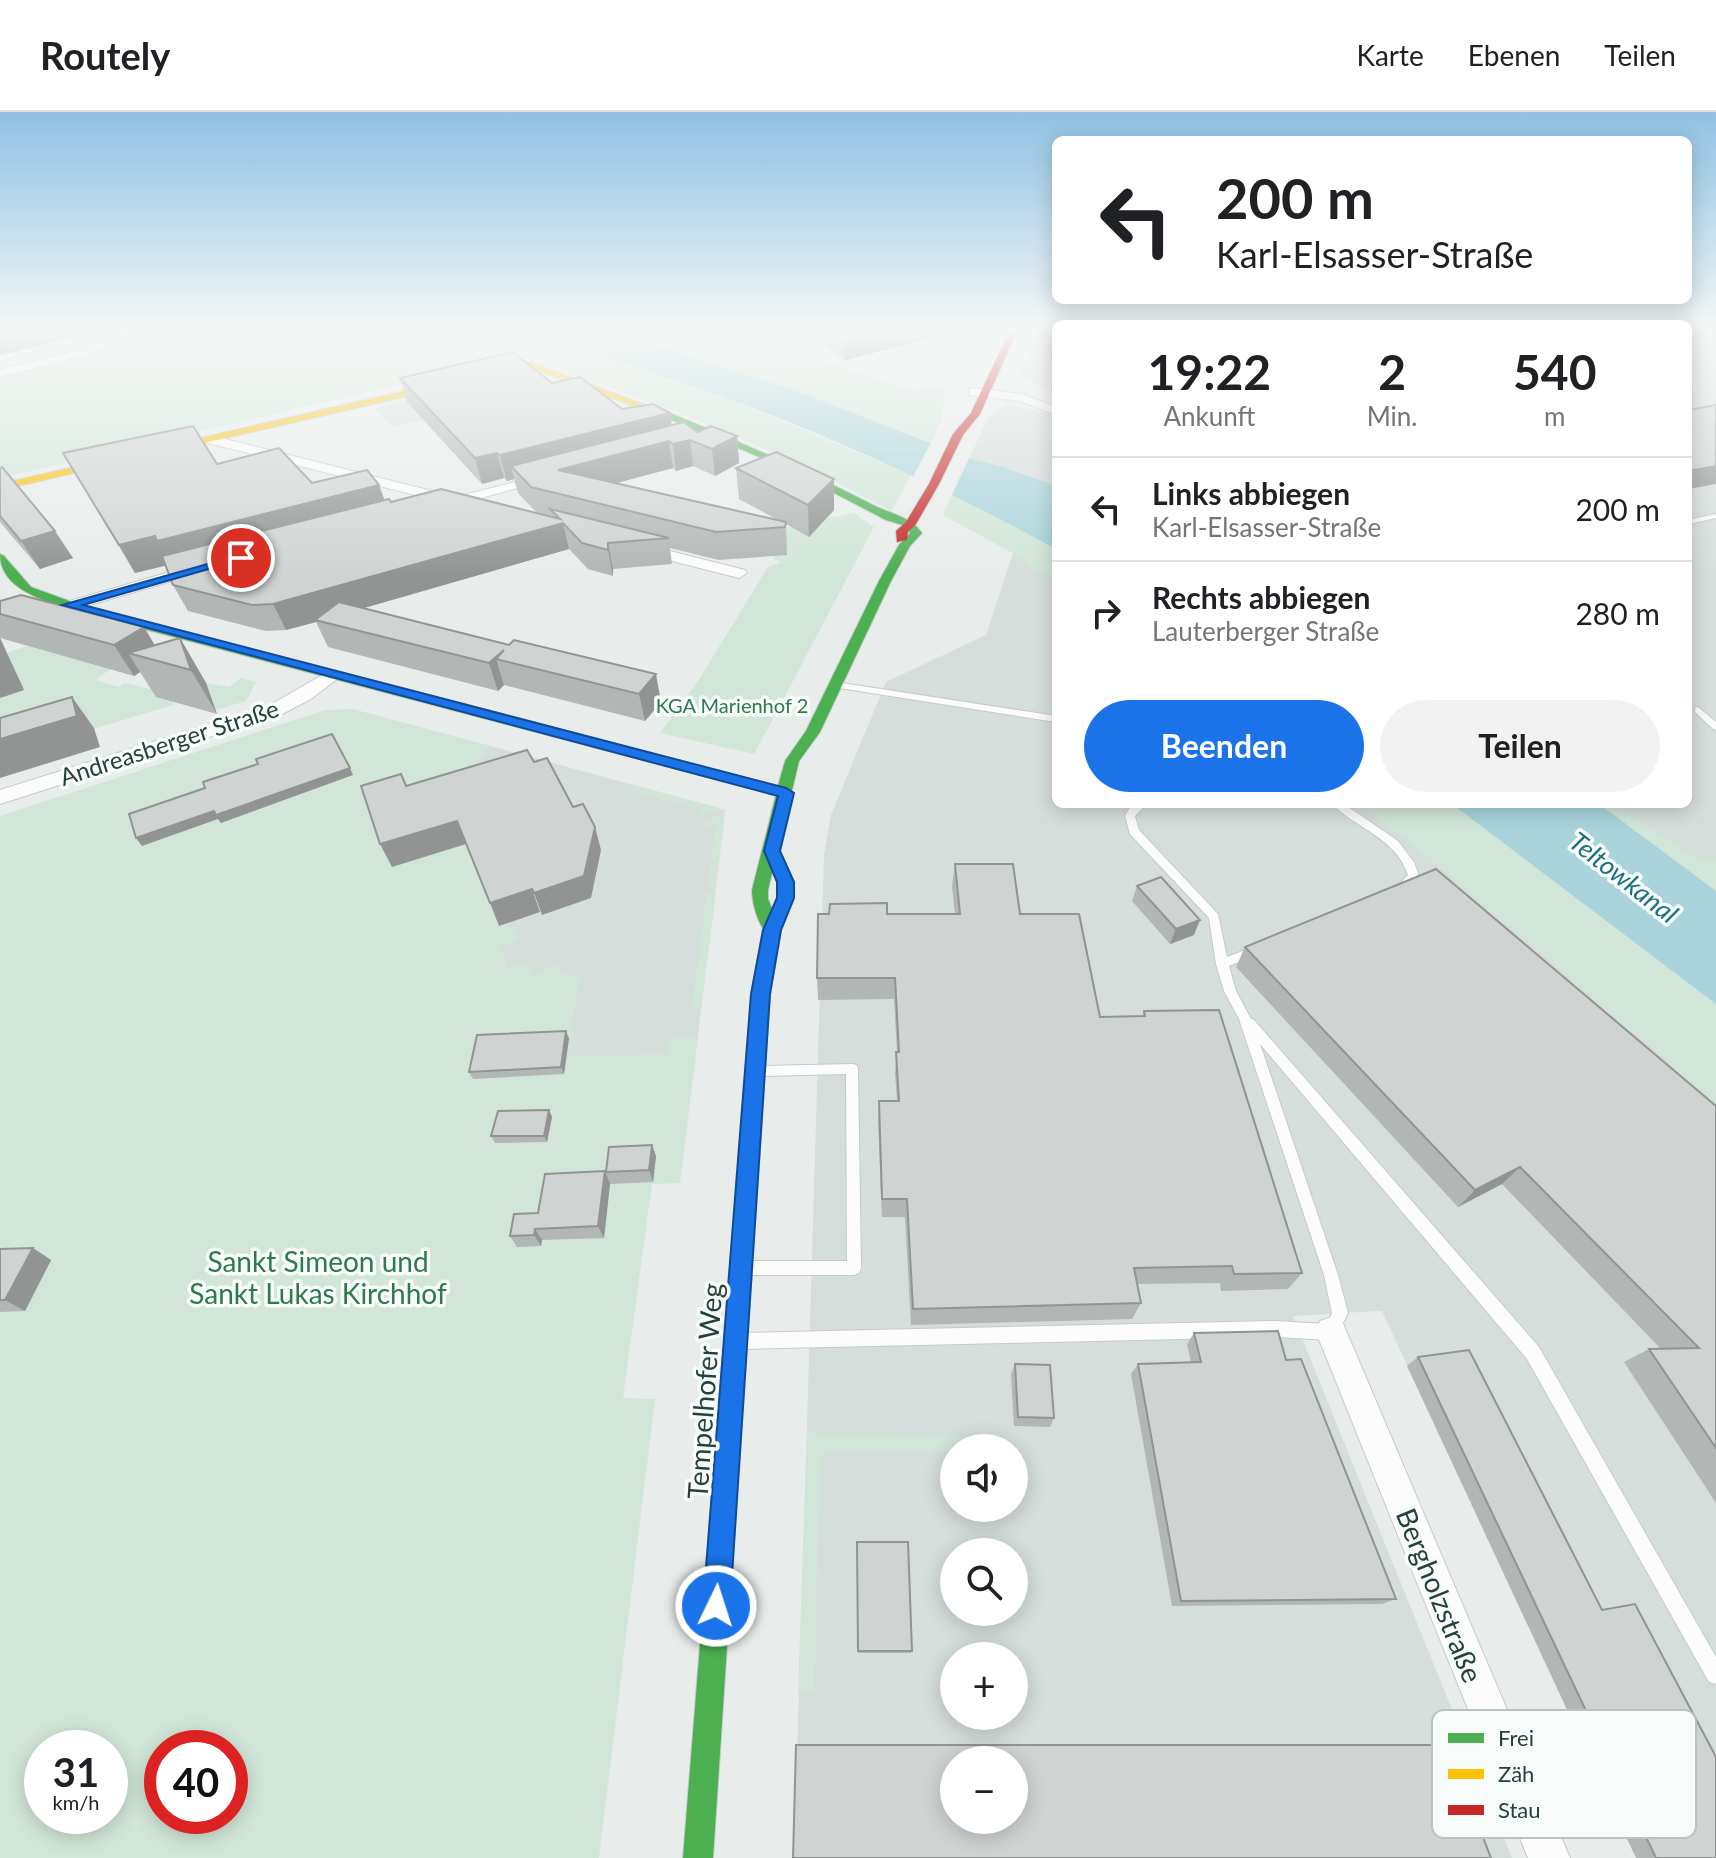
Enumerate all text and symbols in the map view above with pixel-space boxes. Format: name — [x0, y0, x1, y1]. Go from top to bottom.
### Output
text: Routely — [40, 32, 170, 78]
text: Karte — [1356, 38, 1424, 72]
text: Ebenen — [1468, 38, 1560, 72]
text: Teilen — [1604, 38, 1676, 72]
text: 200 m — [1216, 164, 1374, 231]
icon: left — [1084, 168, 1188, 272]
text: Karl-Elsasser-Straße — [1216, 232, 1533, 276]
text: 19:22 — [1147, 343, 1271, 400]
text: 2 — [1378, 343, 1406, 400]
text: 540 — [1513, 343, 1597, 400]
text: Ankunft — [1163, 400, 1255, 432]
text: Min. — [1367, 400, 1418, 432]
text: m — [1544, 400, 1565, 432]
text: Links abbiegen — [1152, 475, 1350, 511]
icon: left — [1084, 487, 1128, 531]
text: 200 m — [1575, 491, 1660, 527]
text: Karl-Elsasser-Straße — [1152, 511, 1381, 543]
pin — [207, 524, 275, 592]
icon: arrive — [219, 536, 263, 580]
text: Rechts abbiegen — [1152, 579, 1371, 615]
icon: right — [1084, 591, 1128, 635]
text: 280 m — [1575, 595, 1660, 631]
text: Lauterberger Straße — [1152, 615, 1379, 647]
street label: Andreasberger Straße — [56, 693, 282, 791]
park label: KGA Marienhof 2 — [656, 693, 808, 717]
button: Beenden — [1084, 700, 1364, 792]
button: Teilen — [1380, 700, 1660, 792]
water label: Teltowkanal — [1563, 825, 1685, 929]
park label: Sankt Simeon und Sankt Lukas Kirchhof — [189, 1244, 447, 1310]
street label: Tempelhofer Weg — [679, 1282, 729, 1500]
map controls — [940, 1434, 1028, 1834]
button: sound — [940, 1434, 1028, 1522]
street label: Bergholzstraße — [1390, 1503, 1490, 1687]
button: search — [940, 1538, 1028, 1626]
position arrow — [674, 1564, 758, 1648]
button: + — [940, 1642, 1028, 1730]
legend — [1432, 1710, 1696, 1838]
text: Frei — [1498, 1724, 1534, 1751]
speed limit sign: 40 — [144, 1730, 248, 1834]
button: − — [940, 1746, 1028, 1834]
text: 31 — [53, 1748, 99, 1796]
text: Zäh — [1498, 1760, 1534, 1787]
text: km/h — [53, 1790, 99, 1814]
text: Stau — [1498, 1796, 1541, 1823]

